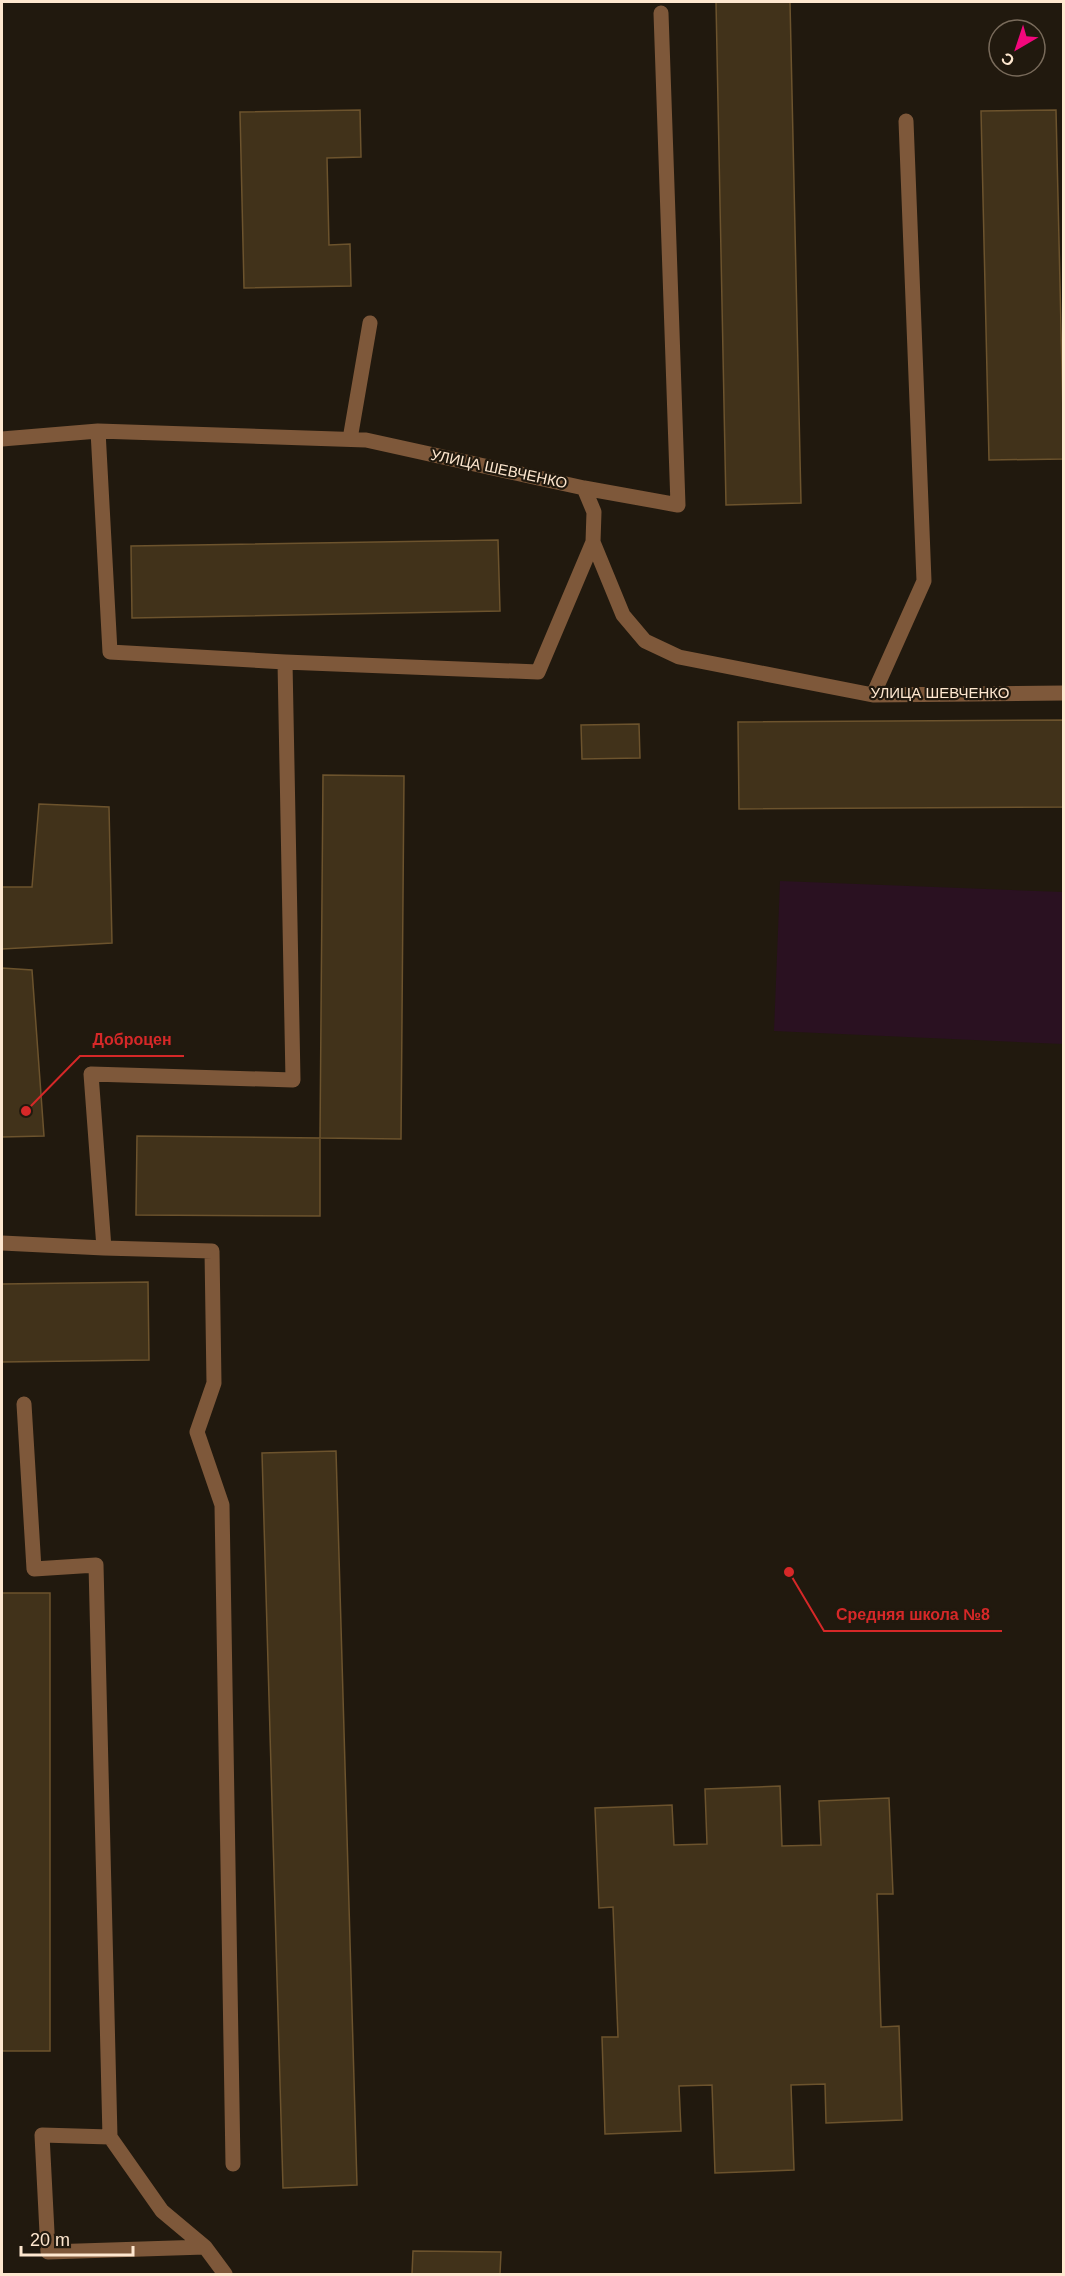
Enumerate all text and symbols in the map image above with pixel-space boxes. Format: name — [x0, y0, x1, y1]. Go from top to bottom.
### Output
north arrow — [987, 18, 1047, 78]
text: С — [998, 49, 1018, 70]
street label: УЛИЦА ШЕВЧЕНКО — [429, 446, 569, 491]
street label: УЛИЦА ШЕВЧЕНКО — [870, 684, 1010, 701]
callout: Доброцен — [80, 1022, 184, 1056]
text: Доброцен — [92, 1031, 172, 1048]
callout: Средняя школа №8 — [824, 1597, 1002, 1631]
text: Средняя школа №8 — [836, 1606, 990, 1623]
scale bar — [21, 2219, 134, 2257]
text: 20 m — [30, 2230, 70, 2250]

